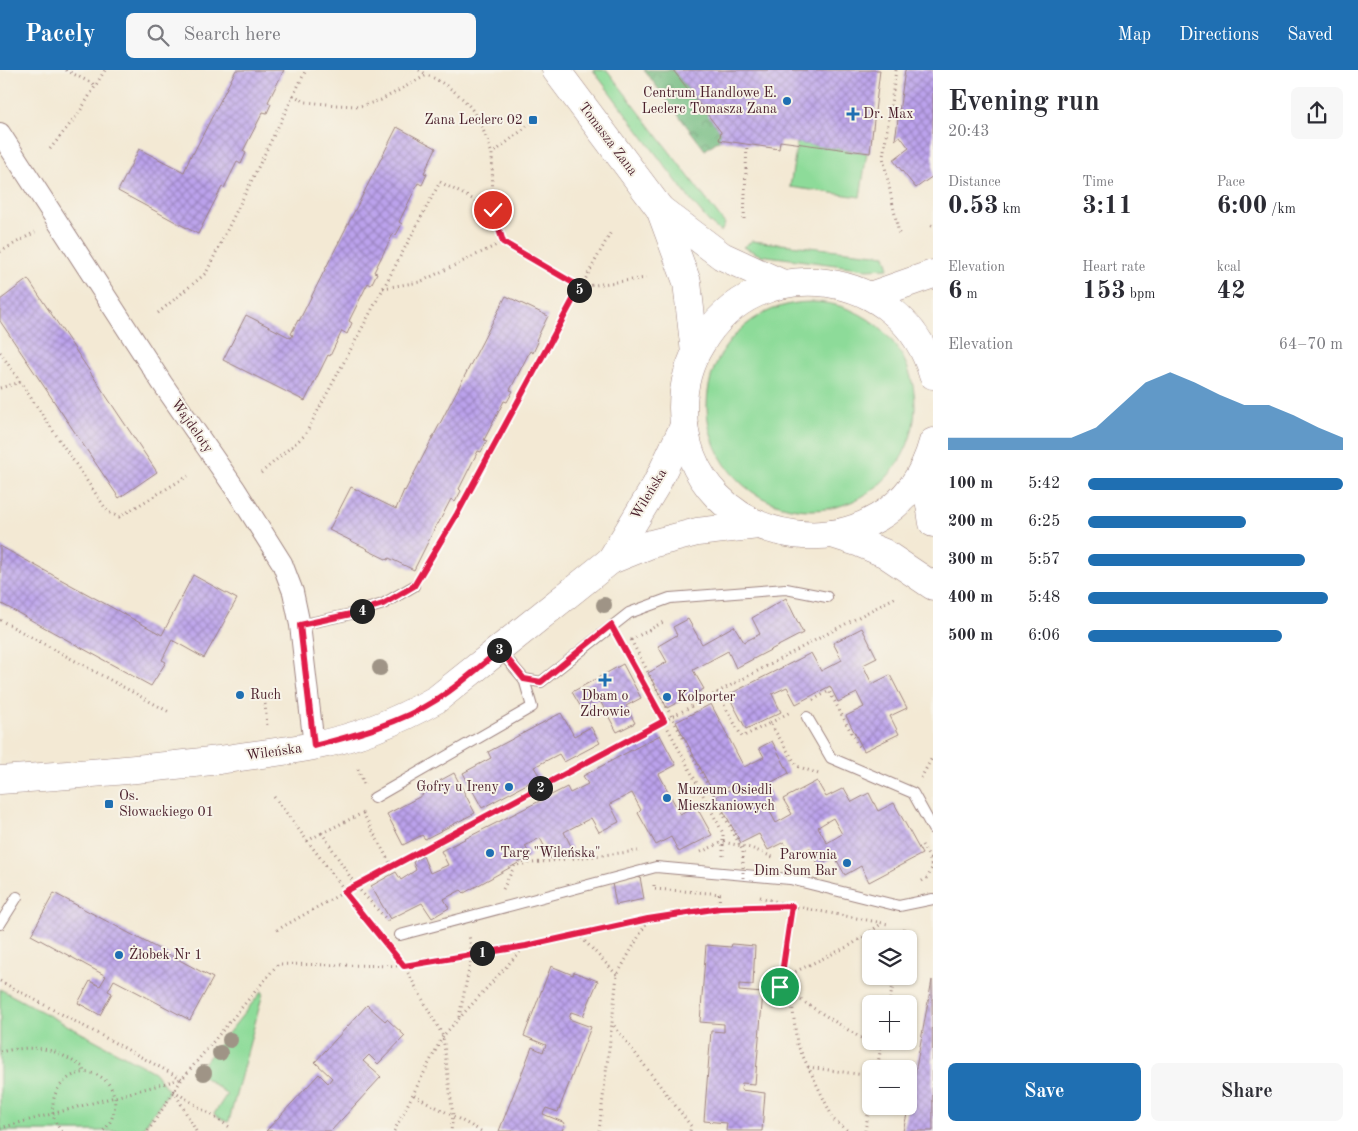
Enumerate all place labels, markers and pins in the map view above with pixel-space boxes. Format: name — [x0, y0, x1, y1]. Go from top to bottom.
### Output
place label: Centrum Handlowe E. Leclerc Tomasza Zana — [641, 86, 777, 116]
marker: Centrum Handlowe E. Leclerc Tomasza Zana — [781, 95, 793, 107]
place label: Dr. Max — [863, 107, 913, 121]
marker: Dr. Max — [847, 108, 859, 120]
place label: Zana Leclerc 02 — [424, 113, 523, 127]
marker: Zana Leclerc 02 — [527, 114, 539, 126]
pin — [472, 189, 514, 231]
pin: 5 — [566, 278, 592, 302]
pin: 4 — [350, 598, 374, 624]
pin: 3 — [486, 638, 512, 662]
marker: Dbam o Zdrowie — [599, 674, 611, 686]
place label: Ruch — [250, 688, 282, 702]
marker: Ruch — [234, 689, 246, 701]
place label: Dbam o Zdrowie — [580, 689, 630, 719]
place label: Kolporter — [677, 690, 736, 704]
marker: Kolporter — [661, 691, 673, 703]
pin: 2 — [528, 776, 552, 800]
place label: Gofry u Ireny — [416, 780, 500, 794]
marker: Gofry u Ireny — [503, 781, 515, 793]
place label: Muzeum Osiedli Mieszkaniowych — [677, 783, 775, 813]
place label: Os. Słowackiego 01 — [119, 789, 214, 819]
marker: Muzeum Osiedli Mieszkaniowych — [661, 792, 673, 804]
marker: Os. Słowackiego 01 — [103, 798, 115, 810]
place label: Targ "Wileńska" — [500, 846, 601, 860]
marker: Targ "Wileńska" — [484, 847, 496, 859]
place label: Parownia Dim Sum Bar — [754, 848, 837, 878]
marker: Parownia Dim Sum Bar — [841, 857, 853, 869]
pin: 1 — [470, 940, 494, 966]
place label: Żłobek Nr 1 — [129, 945, 202, 962]
marker: Żłobek Nr 1 — [113, 949, 125, 961]
pin — [759, 966, 801, 1008]

